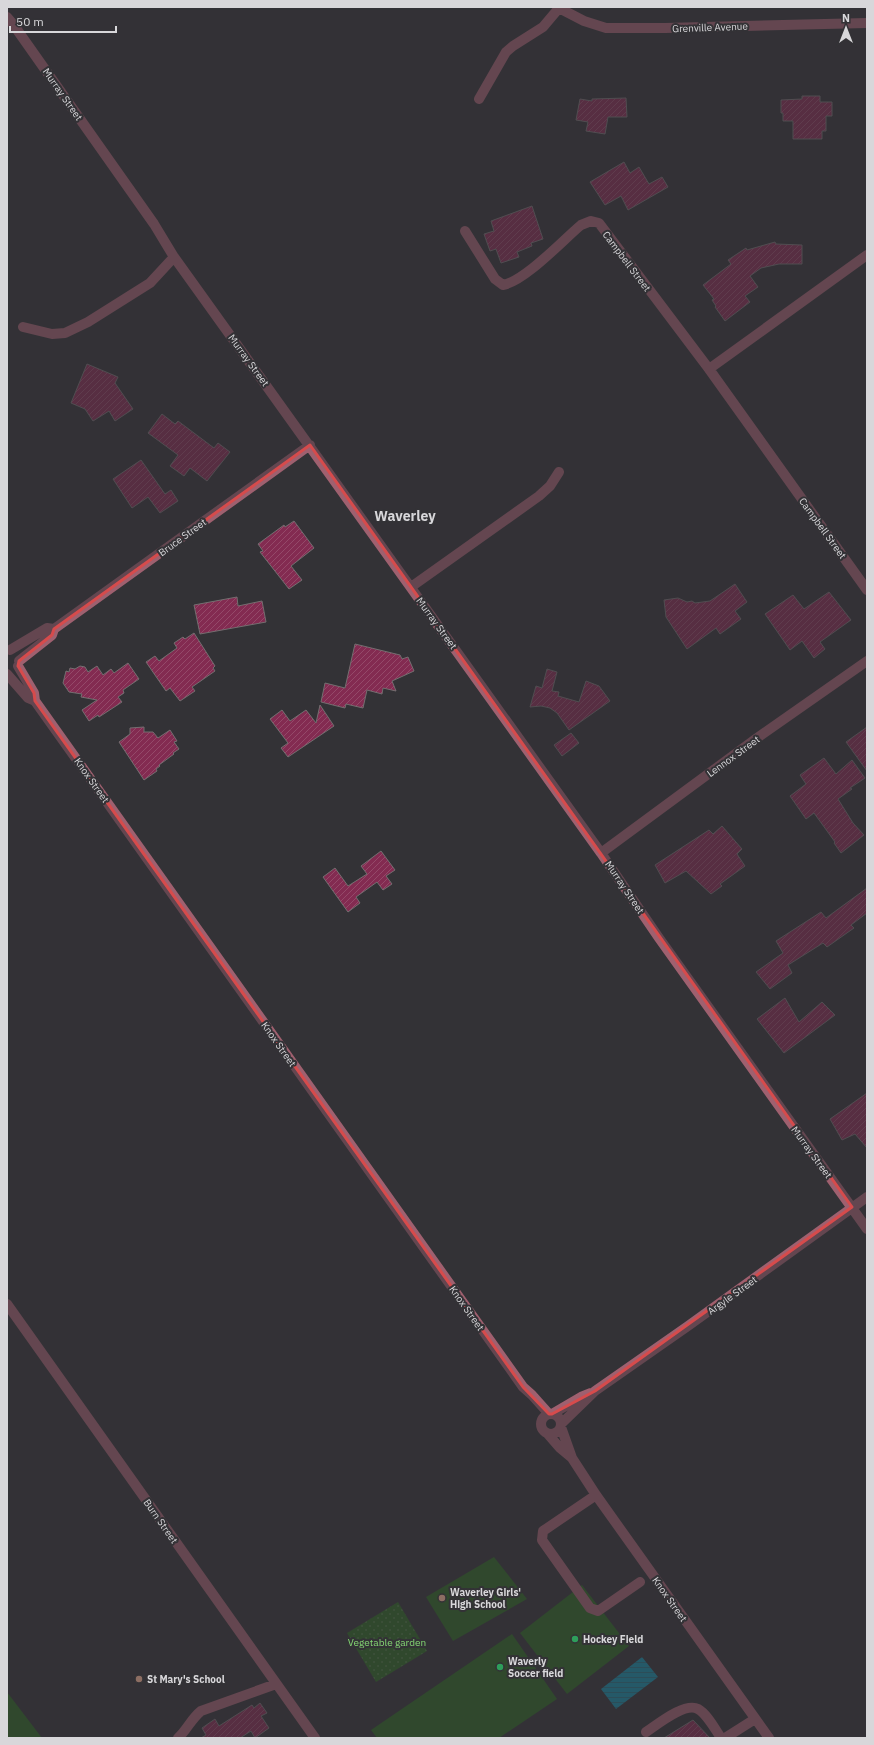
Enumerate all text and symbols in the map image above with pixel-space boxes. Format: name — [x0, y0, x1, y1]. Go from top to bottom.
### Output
scale bar — [10, 8, 116, 34]
north arrow — [826, 8, 866, 48]
text: N — [842, 11, 850, 25]
text: 50 m — [16, 14, 44, 29]
street label: Grenville Avenue — [672, 20, 749, 35]
street label: Murray Street — [40, 66, 86, 123]
street label: Campbell Street — [600, 228, 654, 295]
street label: Murray Street — [225, 332, 272, 389]
street label: Campbell Street — [796, 495, 849, 562]
district label: Waverley — [374, 507, 436, 525]
street label: Bruce Street — [156, 515, 209, 559]
street label: Murray Street — [413, 595, 460, 652]
street label: Lennox Street — [704, 733, 763, 780]
street label: Knox Street — [71, 755, 112, 806]
street label: Murray Street — [602, 858, 647, 917]
street label: Knox Street — [258, 1019, 299, 1070]
street label: Murray Street — [788, 1124, 835, 1181]
street label: Argyle Street — [705, 1273, 760, 1318]
street label: Knox Street — [446, 1283, 487, 1334]
street label: Burn Street — [141, 1497, 181, 1546]
street label: Knox Street — [649, 1574, 690, 1625]
place label: Waverley Girls' High School — [450, 1586, 521, 1611]
marker: Waverley Girls' High School — [437, 1593, 447, 1603]
place label: Hockey Field — [583, 1633, 643, 1646]
marker: Hockey Field — [570, 1634, 580, 1644]
park label: Vegetable garden — [348, 1636, 426, 1649]
place label: Waverly Soccer field — [508, 1655, 563, 1680]
marker: Waverly Soccer field — [495, 1662, 505, 1672]
place label: St Mary's School — [147, 1673, 225, 1686]
marker: St Mary's School — [134, 1674, 144, 1684]

